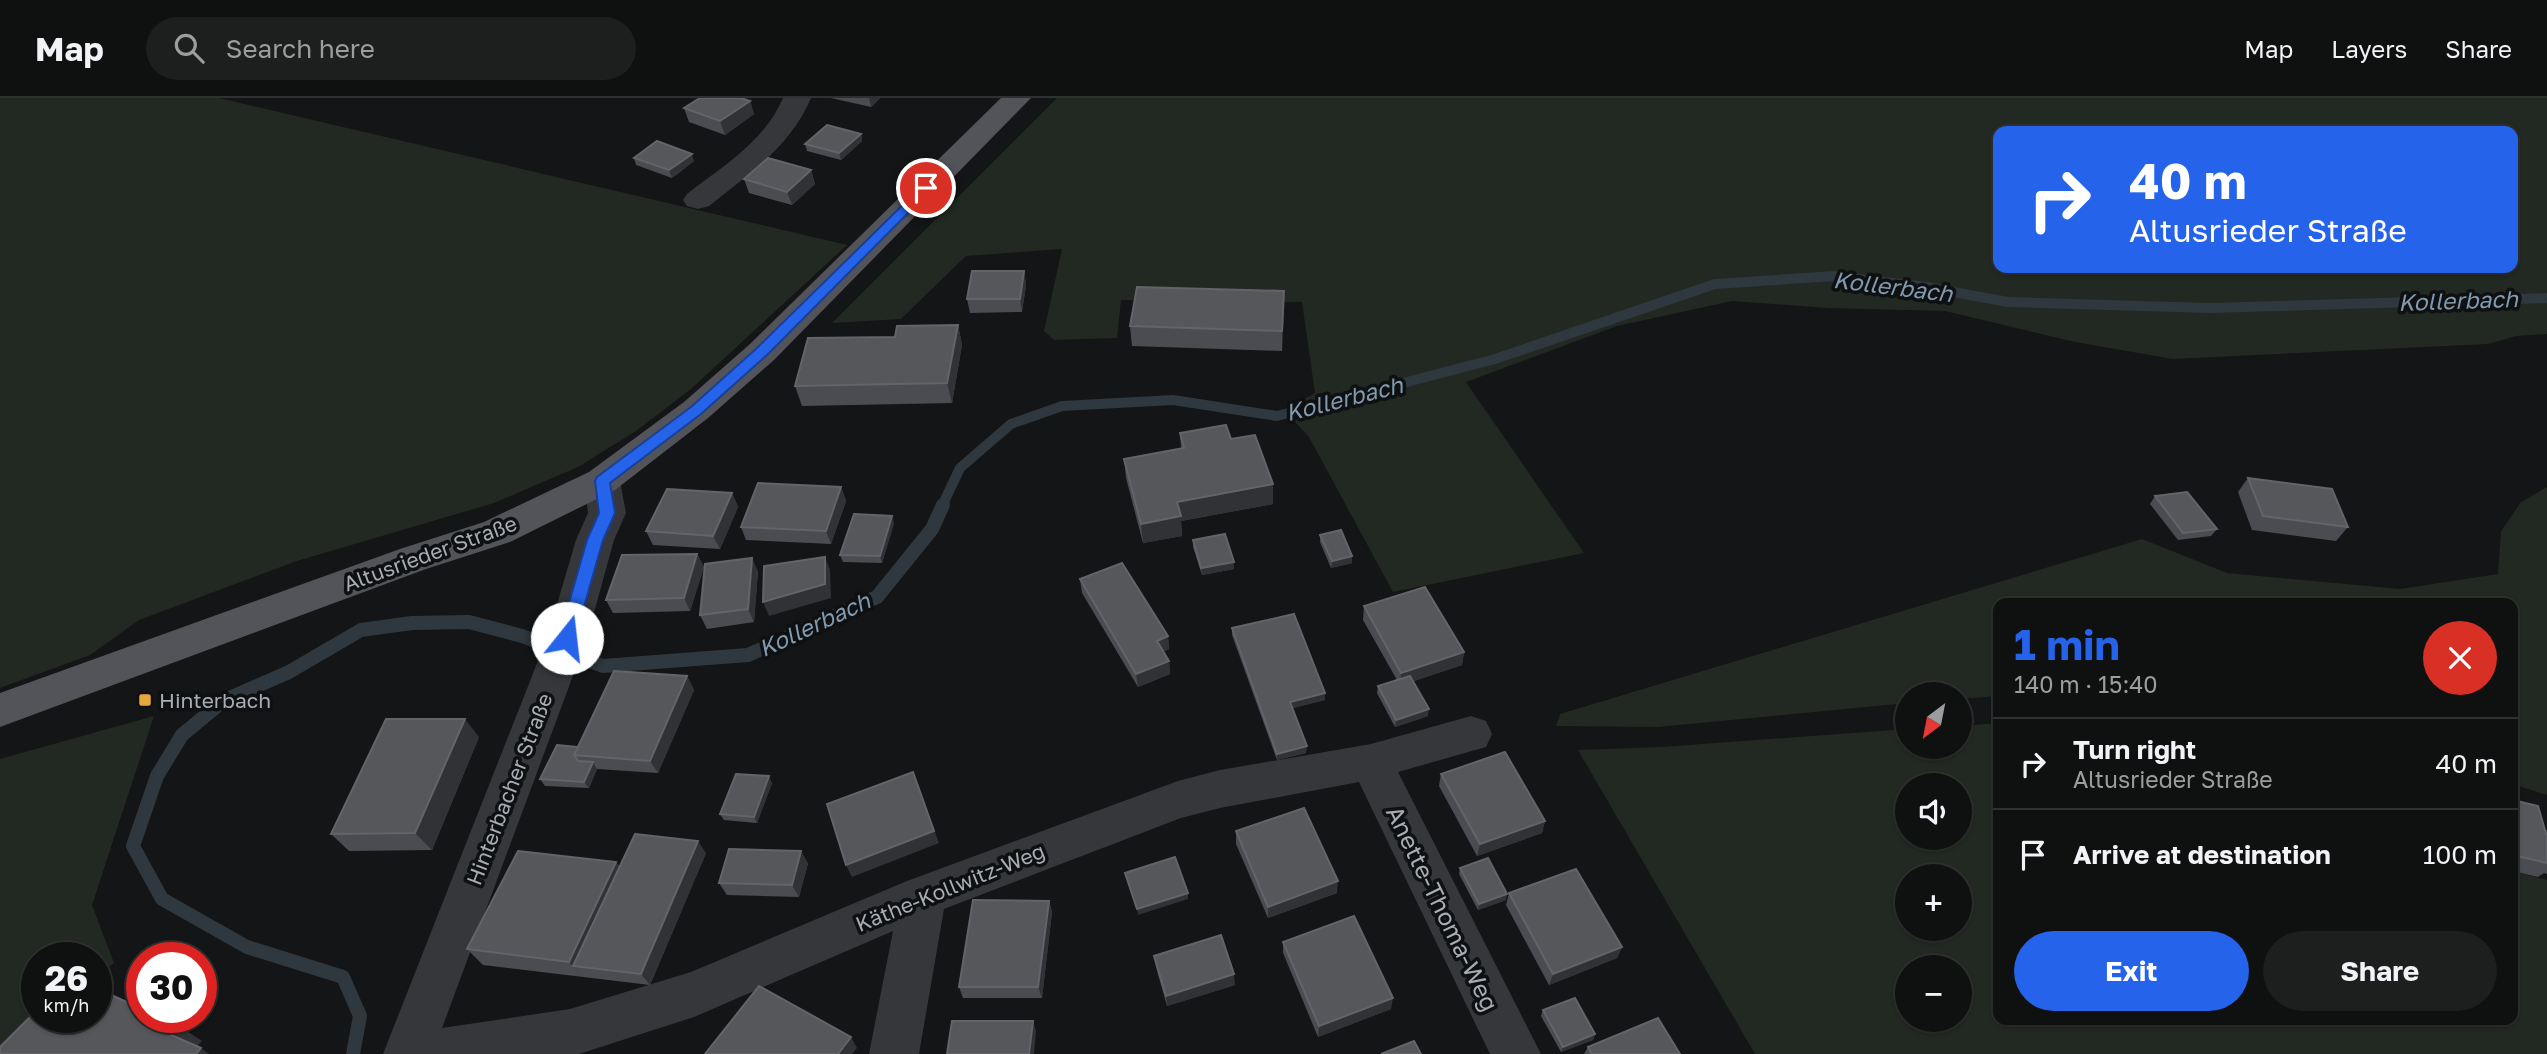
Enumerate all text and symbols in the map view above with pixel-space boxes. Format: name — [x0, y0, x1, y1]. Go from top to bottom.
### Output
search box — [146, 17, 636, 80]
text: Map — [35, 29, 104, 68]
icon: search — [170, 29, 208, 67]
text: Search here — [226, 33, 375, 64]
text: Map — [2244, 34, 2293, 63]
text: Layers — [2331, 34, 2407, 63]
text: Share — [2445, 34, 2512, 63]
text: 40 m — [2129, 151, 2247, 210]
icon: right — [2014, 154, 2105, 245]
pin — [896, 158, 956, 218]
icon: arrive — [907, 169, 945, 207]
text: Altusrieder Straße — [2129, 211, 2407, 249]
water label: Kollerbach — [1832, 265, 1955, 307]
water label: Kollerbach — [2398, 284, 2519, 316]
water label: Kollerbach — [1282, 370, 1406, 426]
street label: Altusrieder Straße — [340, 510, 520, 596]
water label: Kollerbach — [754, 586, 875, 662]
position arrow — [530, 601, 604, 675]
text: 1 min — [2014, 619, 2120, 669]
button: close — [2423, 621, 2497, 695]
text: 140 m · 15:40 — [2014, 670, 2158, 698]
north arrow — [1895, 682, 1972, 760]
map controls — [1895, 682, 1972, 1032]
place label: Hinterbach — [159, 687, 271, 713]
street label: Hinterbacher Straße — [460, 689, 558, 889]
marker: Hinterbach — [137, 692, 153, 708]
text: Turn right — [2073, 734, 2196, 765]
icon: right — [2014, 745, 2052, 783]
text: 40 m — [2436, 748, 2497, 779]
text: Altusrieder Straße — [2073, 765, 2273, 793]
button: sound — [1895, 773, 1972, 850]
street label: Anette-Thoma-Weg — [1381, 801, 1505, 1015]
icon: arrive — [2014, 836, 2052, 874]
street label: Käthe-Kollwitz-Weg — [852, 837, 1048, 937]
text: Arrive at destination — [2073, 839, 2331, 870]
text: 100 m — [2423, 839, 2497, 870]
button: + — [1895, 864, 1972, 941]
button: Exit — [2014, 931, 2249, 1011]
button: Share — [2263, 931, 2497, 1011]
speed limit sign: 30 — [126, 942, 217, 1033]
button: − — [1895, 955, 1972, 1032]
text: 26 — [45, 957, 88, 999]
text: km/h — [44, 994, 89, 1016]

